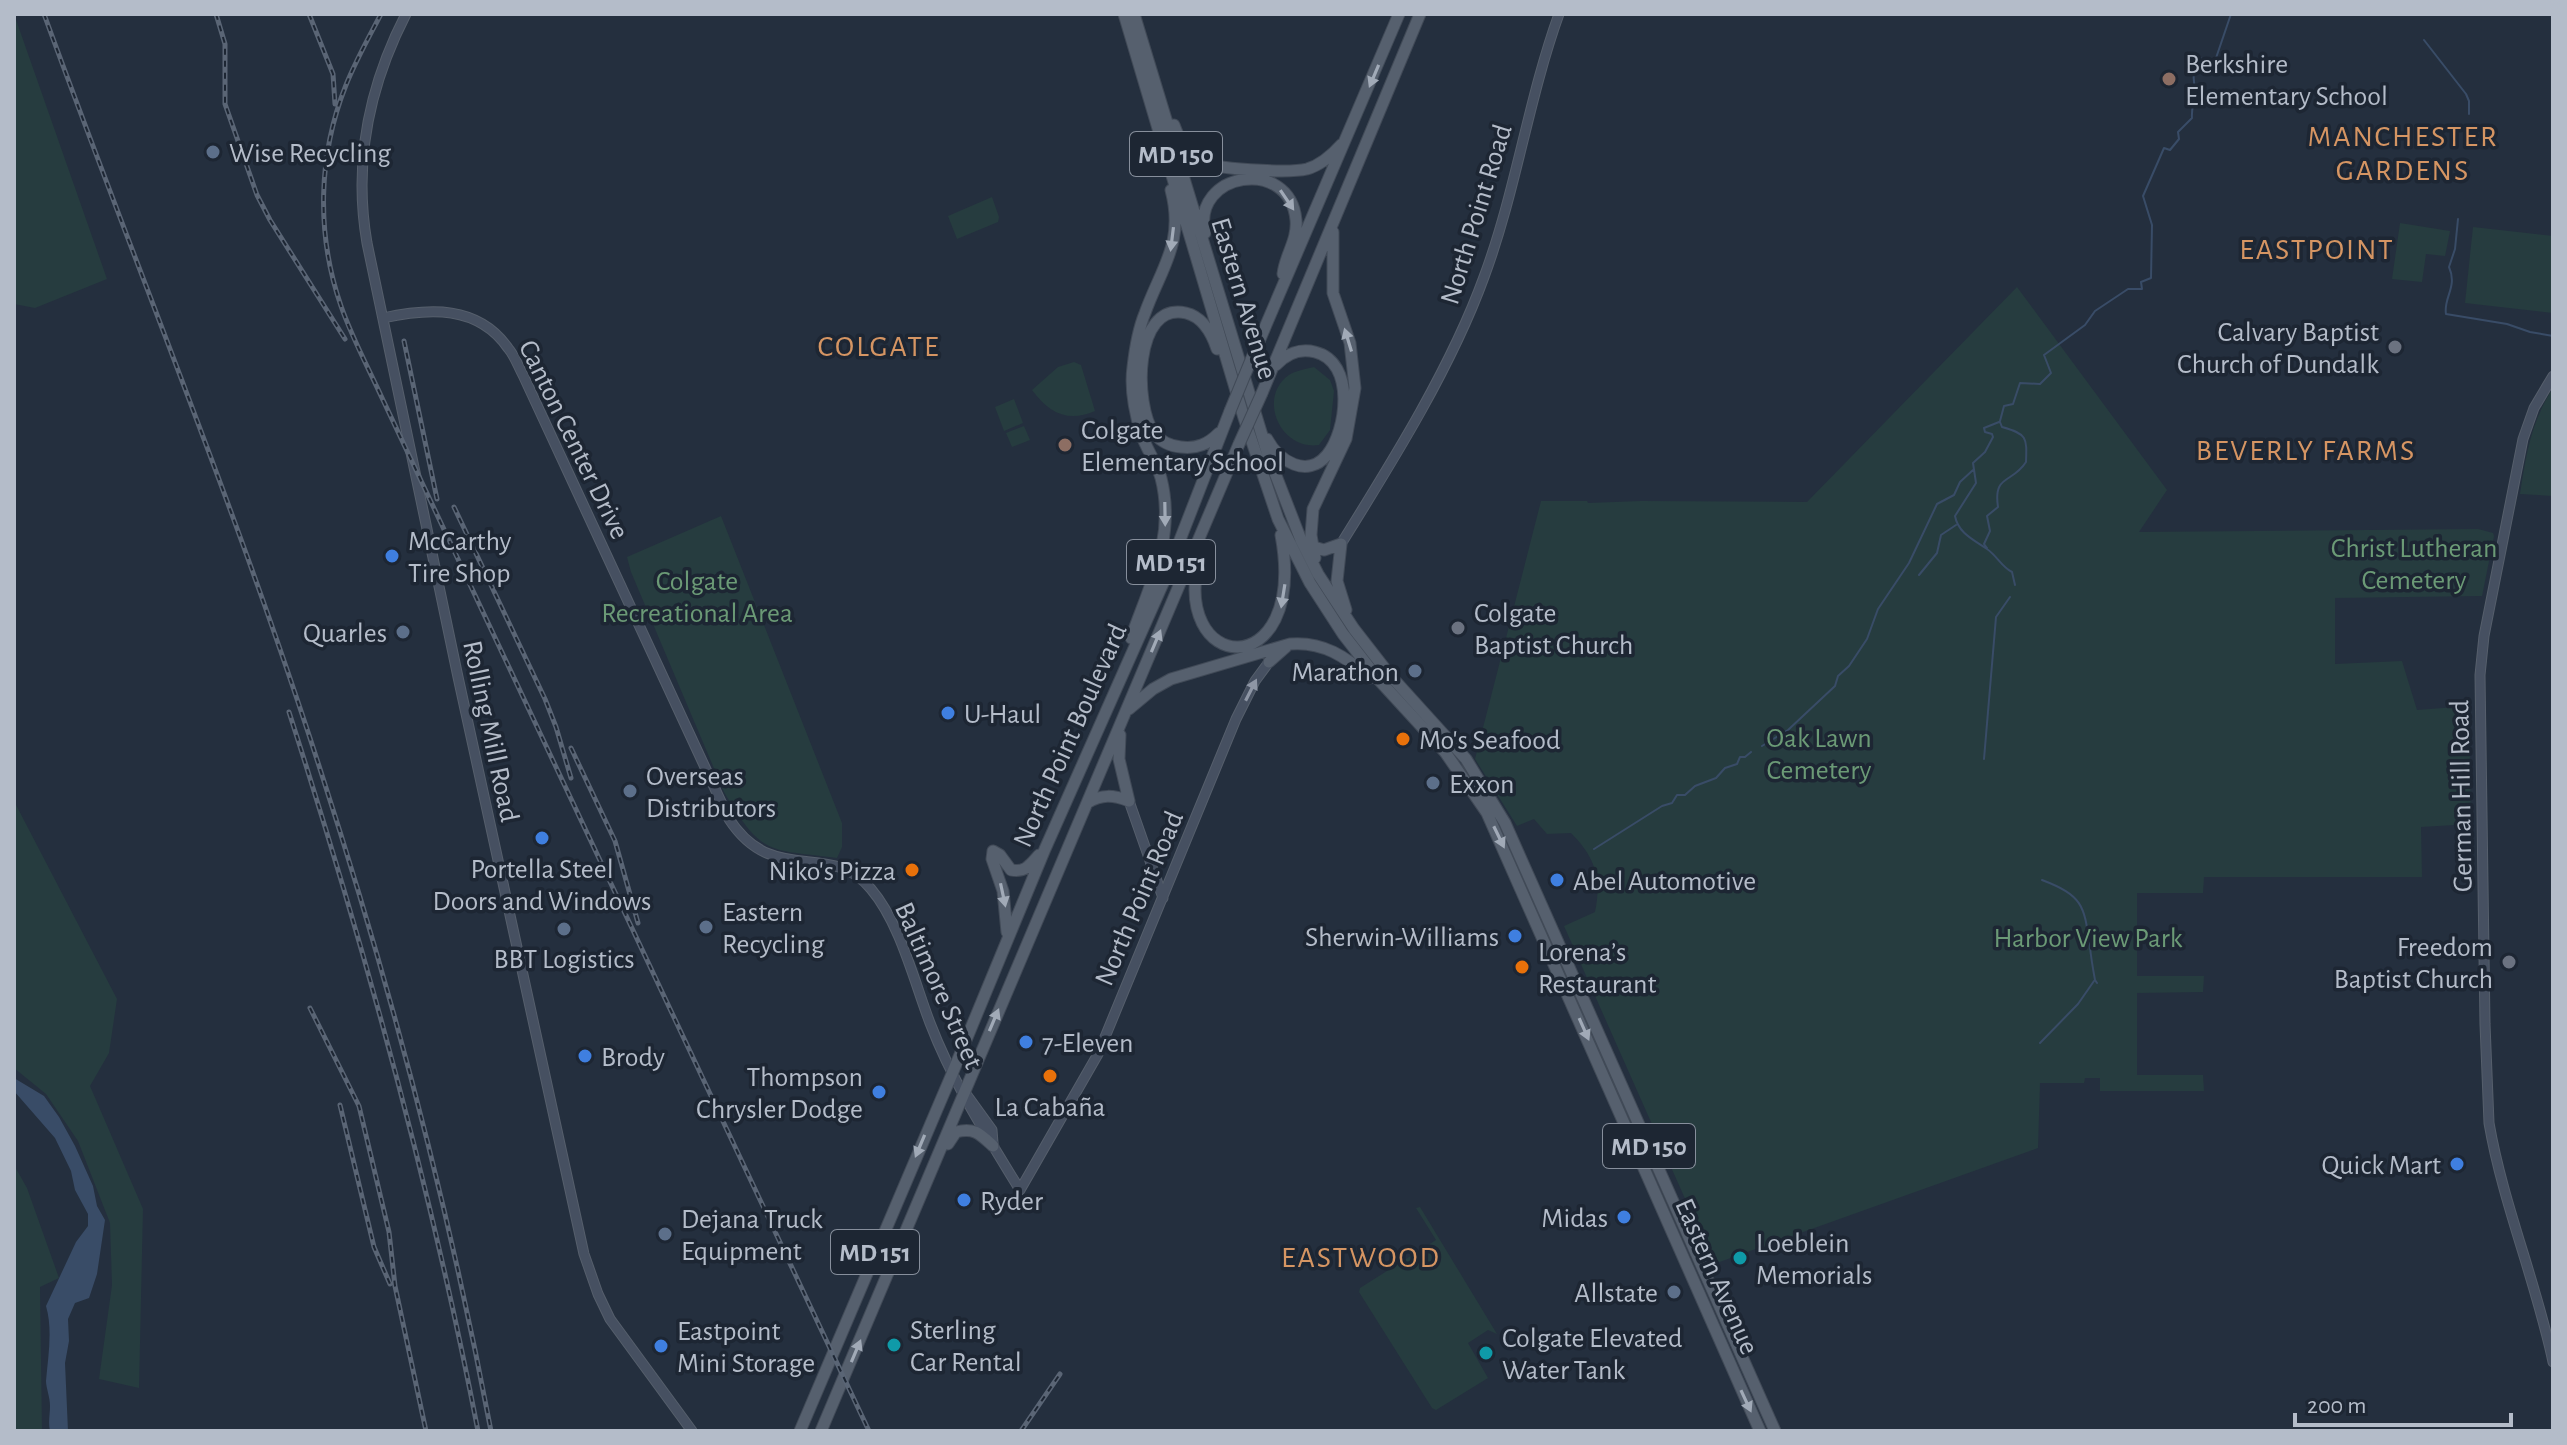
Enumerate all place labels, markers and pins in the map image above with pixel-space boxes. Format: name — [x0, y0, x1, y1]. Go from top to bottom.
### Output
place label: Berkshire Elementary School — [2185, 51, 2388, 111]
marker: Berkshire Elementary School — [2160, 70, 2178, 88]
place label: Wise Recycling — [229, 140, 391, 168]
marker: Wise Recycling — [204, 143, 222, 161]
place label: Calvary Baptist Church of Dundalk — [2177, 319, 2379, 379]
marker: Calvary Baptist Church of Dundalk — [2386, 338, 2404, 356]
place label: Colgate Elementary School — [1081, 417, 1284, 477]
marker: Colgate Elementary School — [1056, 436, 1074, 454]
place label: McCarthy Tire Shop — [408, 528, 512, 588]
marker: McCarthy Tire Shop — [383, 547, 401, 565]
place label: Colgate Baptist Church — [1474, 600, 1633, 660]
marker: Colgate Baptist Church — [1449, 619, 1467, 637]
place label: Quarles — [303, 620, 387, 648]
marker: Quarles — [394, 623, 412, 641]
place label: Marathon — [1291, 659, 1399, 687]
marker: Marathon — [1406, 662, 1424, 680]
place label: U-Haul — [964, 701, 1041, 729]
marker: U-Haul — [939, 704, 957, 722]
place label: Mo's Seafood — [1419, 727, 1561, 755]
marker: Mo's Seafood — [1394, 730, 1412, 748]
place label: Overseas Distributors — [646, 763, 776, 823]
place label: Exxon — [1449, 771, 1514, 799]
marker: Exxon — [1424, 774, 1442, 792]
marker: Overseas Distributors — [621, 782, 639, 800]
marker: Portella Steel Doors and Windows — [533, 829, 551, 847]
place label: Portella Steel Doors and Windows — [433, 856, 651, 916]
place label: Niko's Pizza — [769, 858, 896, 886]
marker: Niko's Pizza — [903, 861, 921, 879]
place label: Abel Automotive — [1573, 868, 1756, 896]
marker: Abel Automotive — [1548, 871, 1566, 889]
place label: Eastern Recycling — [722, 899, 825, 959]
marker: Eastern Recycling — [697, 918, 715, 936]
marker: BBT Logistics — [555, 920, 573, 938]
place label: Sherwin-Williams — [1305, 924, 1499, 952]
marker: Sherwin-Williams — [1506, 927, 1524, 945]
place label: Freedom Baptist Church — [2334, 934, 2493, 994]
place label: Lorena’s Restaurant — [1538, 939, 1657, 999]
place label: BBT Logistics — [493, 946, 635, 974]
marker: Freedom Baptist Church — [2500, 953, 2518, 971]
marker: Lorena’s Restaurant — [1513, 958, 1531, 976]
place label: 7-Eleven — [1042, 1030, 1134, 1058]
marker: 7-Eleven — [1017, 1033, 1035, 1051]
place label: Brody — [601, 1044, 665, 1072]
marker: Brody — [576, 1047, 594, 1065]
place label: Thompson Chrysler Dodge — [696, 1064, 863, 1124]
marker: La Cabaña — [1041, 1067, 1059, 1085]
marker: Thompson Chrysler Dodge — [870, 1083, 888, 1101]
place label: La Cabaña — [994, 1094, 1106, 1122]
place label: Quick Mart — [2321, 1152, 2441, 1180]
marker: Quick Mart — [2448, 1155, 2466, 1173]
place label: Ryder — [980, 1188, 1043, 1216]
marker: Ryder — [955, 1191, 973, 1209]
place label: Midas — [1541, 1205, 1608, 1233]
place label: Dejana Truck Equipment — [681, 1206, 823, 1266]
marker: Midas — [1615, 1208, 1633, 1226]
marker: Dejana Truck Equipment — [656, 1225, 674, 1243]
place label: Loeblein Memorials — [1756, 1230, 1872, 1290]
marker: Loeblein Memorials — [1731, 1249, 1749, 1267]
place label: Allstate — [1574, 1280, 1658, 1308]
marker: Allstate — [1665, 1283, 1683, 1301]
place label: Sterling Car Rental — [910, 1317, 1022, 1377]
place label: Eastpoint Mini Storage — [677, 1318, 815, 1378]
place label: Colgate Elevated Water Tank — [1502, 1325, 1683, 1385]
marker: Sterling Car Rental — [885, 1336, 903, 1354]
marker: Eastpoint Mini Storage — [652, 1337, 670, 1355]
marker: Colgate Elevated Water Tank — [1477, 1344, 1495, 1362]

